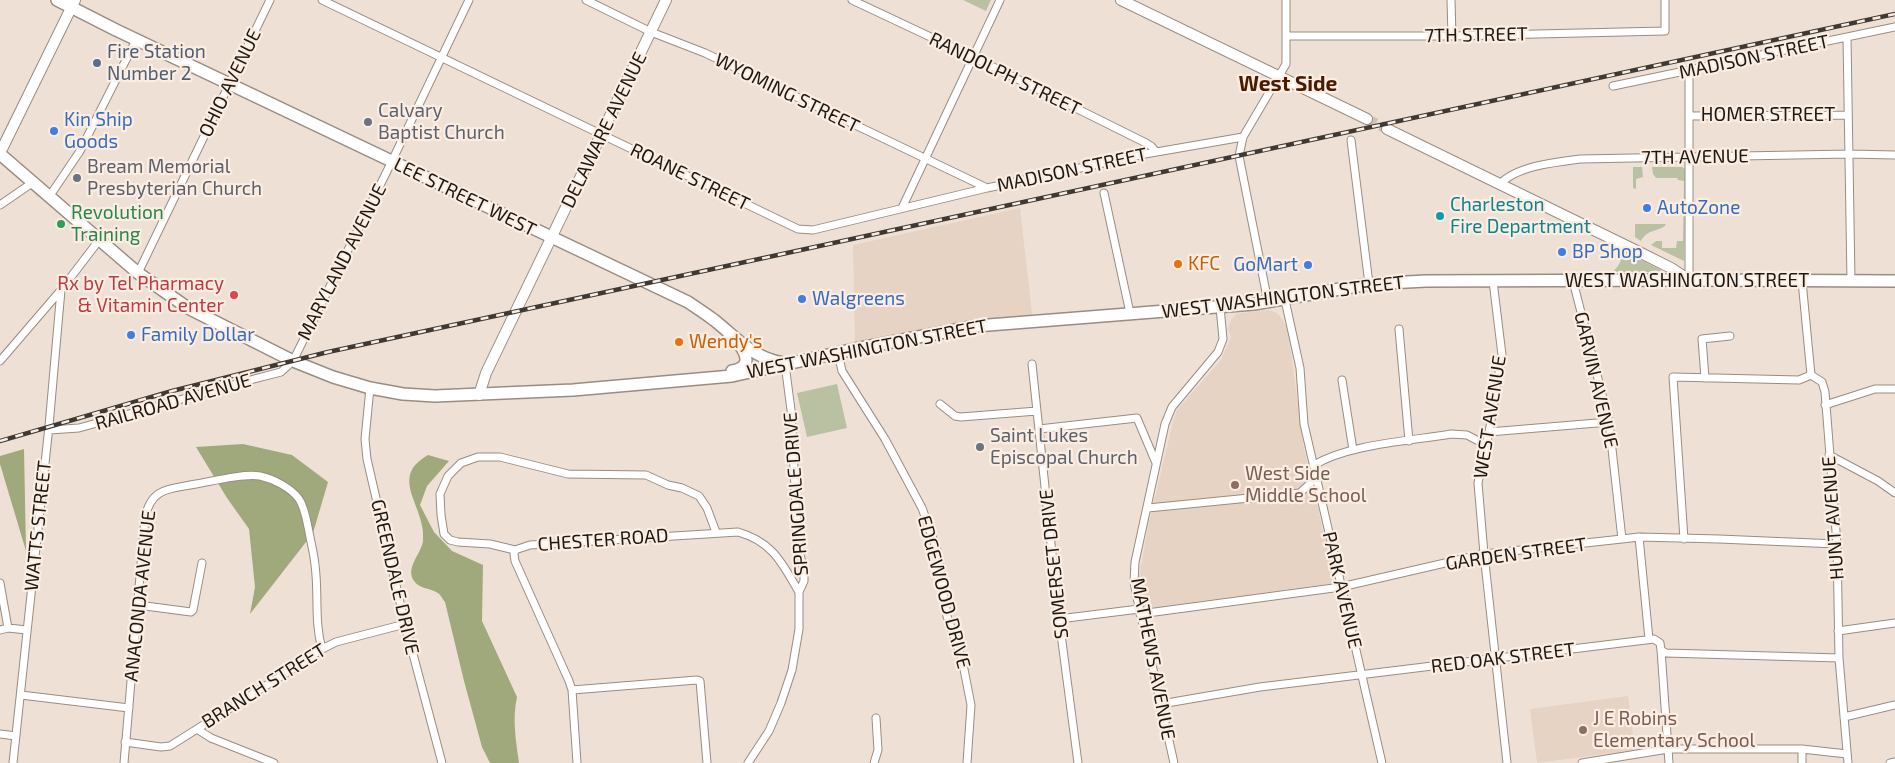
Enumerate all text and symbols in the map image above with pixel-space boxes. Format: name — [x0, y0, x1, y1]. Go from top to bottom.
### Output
street label: 7TH STREET — [1424, 23, 1528, 47]
street label: OHIO AVENUE — [194, 25, 266, 141]
street label: RANDOLPH STREET — [925, 27, 1085, 121]
street label: MADISON STREET — [1677, 30, 1831, 84]
place label: Fire Station Number 2 — [107, 41, 206, 85]
street label: DELAWARE AVENUE — [556, 48, 652, 212]
street label: WYOMING STREET — [711, 48, 863, 138]
marker: Fire Station Number 2 — [91, 57, 103, 69]
district label: West Side — [1239, 71, 1337, 97]
place label: Calvary Baptist Church — [378, 100, 505, 144]
street label: HOMER STREET — [1701, 104, 1835, 126]
place label: Kin Ship Goods — [64, 109, 133, 153]
marker: Calvary Baptist Church — [362, 116, 374, 128]
marker: Kin Ship Goods — [48, 125, 60, 137]
street label: ROANE STREET — [626, 138, 754, 216]
street label: MADISON STREET — [995, 143, 1149, 197]
street label: 7TH AVENUE — [1641, 145, 1749, 169]
street label: LEE STREET WEST — [390, 153, 540, 241]
place label: Bream Memorial Presbyterian Church — [87, 156, 262, 200]
marker: Bream Memorial Presbyterian Church — [71, 172, 83, 184]
street label: MARYLAND AVENUE — [293, 180, 391, 344]
place label: Charleston Fire Department — [1450, 194, 1591, 238]
place label: AutoZone — [1657, 197, 1740, 219]
place label: Revolution Training — [71, 202, 164, 246]
marker: AutoZone — [1641, 202, 1653, 214]
marker: Charleston Fire Department — [1434, 210, 1446, 222]
marker: Revolution Training — [55, 218, 67, 230]
place label: BP Shop — [1572, 241, 1643, 263]
marker: BP Shop — [1556, 246, 1568, 258]
place label: KFC — [1188, 253, 1220, 275]
place label: GoMart — [1233, 254, 1298, 276]
marker: KFC — [1172, 258, 1184, 270]
marker: GoMart — [1302, 259, 1314, 271]
street label: WEST WASHINGTON STREET — [1565, 270, 1809, 292]
street label: WEST WASHINGTON STREET — [1160, 271, 1406, 323]
place label: Rx by Tel Pharmacy & Vitamin Center — [57, 273, 224, 317]
place label: Walgreens — [812, 288, 905, 310]
marker: Rx by Tel Pharmacy & Vitamin Center — [228, 289, 240, 301]
marker: Walgreens — [796, 293, 808, 305]
street label: GARVIN AVENUE — [1569, 309, 1623, 451]
street label: WEST WASHINGTON STREET — [745, 314, 989, 384]
place label: Family Dollar — [141, 324, 255, 346]
marker: Family Dollar — [125, 329, 137, 341]
place label: Wendy's — [689, 331, 762, 353]
marker: Wendy's — [673, 336, 685, 348]
street label: WEST AVENUE — [1469, 354, 1511, 480]
street label: RAILROAD AVENUE — [92, 369, 254, 435]
street label: SPRINGDALE DRIVE — [779, 411, 813, 577]
place label: Saint Lukes Episcopal Church — [990, 425, 1138, 469]
marker: Saint Lukes Episcopal Church — [974, 441, 986, 453]
street label: HUNT AVENUE — [1817, 455, 1849, 581]
street label: WATTS STREET — [20, 460, 56, 592]
place label: West Side Middle School — [1245, 463, 1366, 507]
marker: West Side Middle School — [1229, 479, 1241, 491]
street label: SOMERSET DRIVE — [1035, 488, 1073, 640]
street label: GREENDALE DRIVE — [366, 497, 424, 657]
street label: ANACONDA AVENUE — [120, 509, 160, 683]
street label: EDGEWOOD DRIVE — [913, 513, 975, 671]
street label: CHESTER ROAD — [537, 524, 669, 556]
street label: PARK AVENUE — [1317, 529, 1367, 651]
street label: GARDEN STREET — [1444, 533, 1588, 575]
street label: MATHEWS AVENUE — [1126, 576, 1180, 742]
street label: RED OAK STREET — [1430, 638, 1576, 678]
street label: BRANCH STREET — [198, 639, 330, 733]
place label: J E Robins Elementary School — [1593, 708, 1755, 752]
marker: J E Robins Elementary School — [1577, 724, 1589, 736]

